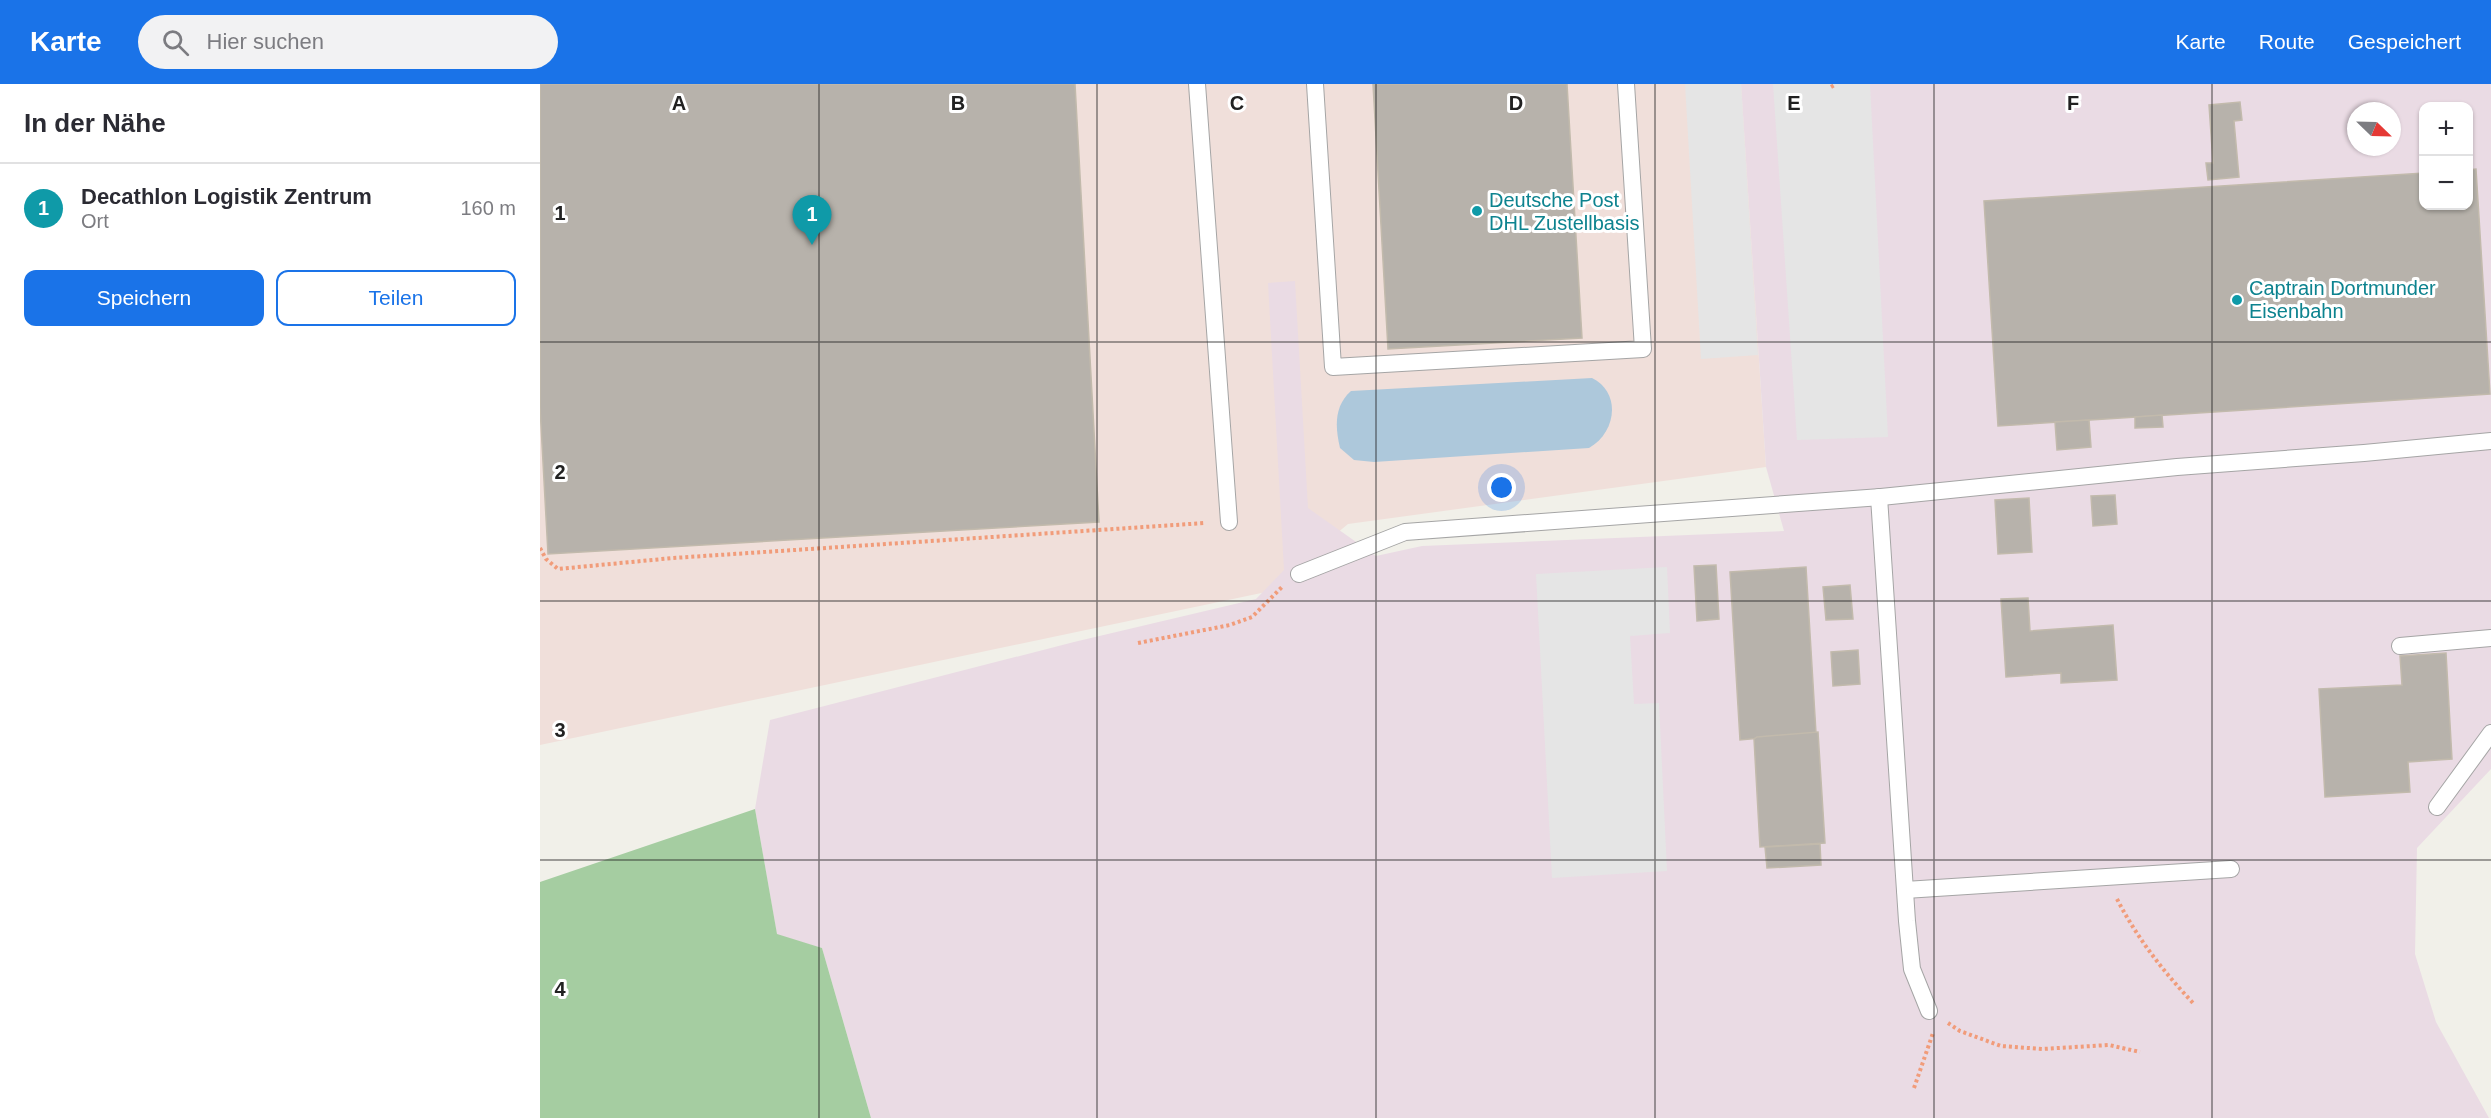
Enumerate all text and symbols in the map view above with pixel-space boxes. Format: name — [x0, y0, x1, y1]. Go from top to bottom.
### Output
search box — [138, 15, 558, 69]
text: Karte — [30, 26, 102, 57]
icon: search — [159, 26, 192, 59]
text: Hier suchen — [207, 29, 324, 54]
text: Karte — [2176, 30, 2226, 53]
text: Route — [2259, 30, 2315, 53]
text: Gespeichert — [2348, 30, 2461, 53]
text: A — [672, 92, 686, 114]
text: B — [951, 92, 965, 114]
text: C — [1230, 92, 1244, 114]
text: D — [1509, 92, 1523, 114]
text: E — [1787, 92, 1801, 114]
text: F — [2067, 92, 2079, 114]
north arrow — [2347, 102, 2401, 156]
map controls — [2419, 102, 2473, 210]
button: + — [2419, 102, 2473, 156]
text: In der Nähe — [24, 108, 166, 138]
button: − — [2419, 156, 2473, 210]
text: Decathlon Logistik Zentrum — [81, 184, 372, 209]
place label: Deutsche Post DHL Zustellbasis — [1489, 189, 1639, 234]
pin: 1 — [792, 196, 832, 245]
text: 1 — [38, 197, 49, 219]
text: 160 m — [460, 197, 516, 219]
text: 1 — [554, 202, 566, 224]
marker: Deutsche Post DHL Zustellbasis — [1470, 204, 1484, 218]
text: Ort — [81, 210, 109, 232]
button: Speichern — [24, 270, 264, 326]
button: Teilen — [276, 270, 516, 326]
place label: Captrain Dortmunder Eisenbahn — [2249, 277, 2436, 322]
marker: Captrain Dortmunder Eisenbahn — [2230, 293, 2244, 307]
text: 2 — [554, 461, 566, 483]
your location — [1487, 473, 1516, 502]
text: 3 — [554, 719, 566, 741]
text: 4 — [554, 978, 566, 1000]

